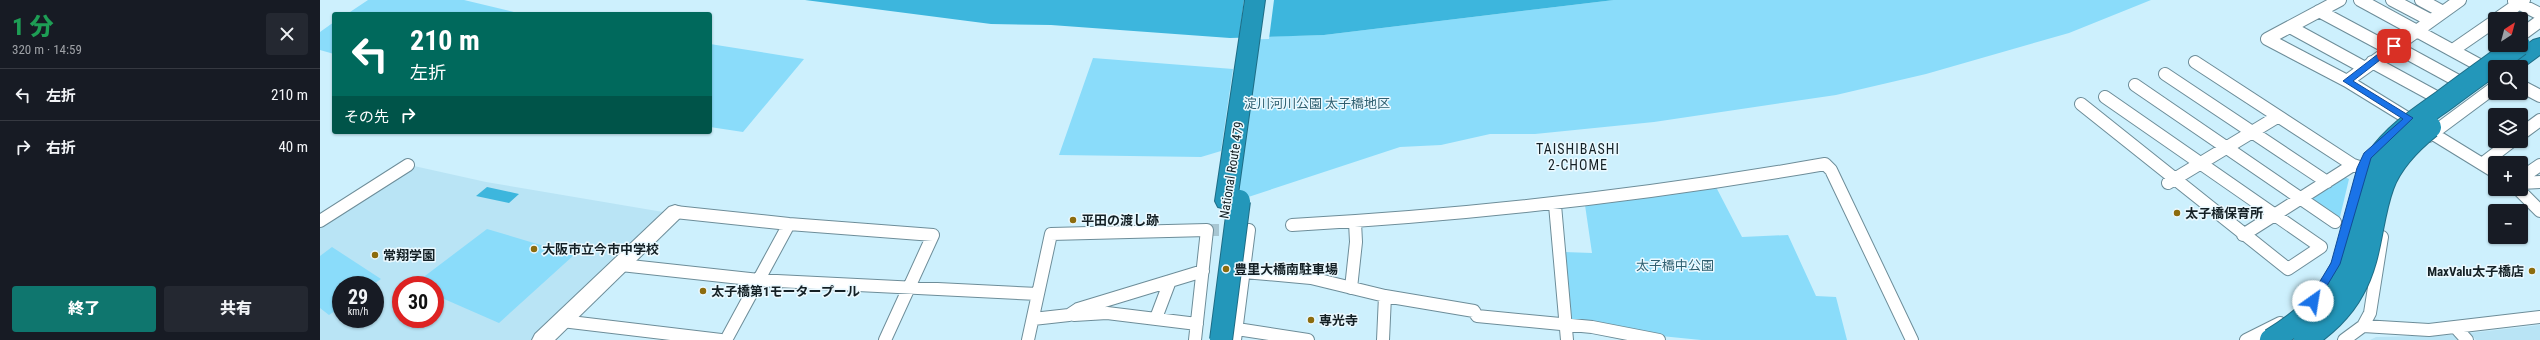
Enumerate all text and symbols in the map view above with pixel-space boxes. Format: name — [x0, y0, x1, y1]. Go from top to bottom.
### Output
north arrow — [2488, 12, 2528, 52]
map controls — [2488, 12, 2528, 244]
text: 1 分 — [12, 13, 54, 41]
button: close — [266, 13, 308, 55]
text: 210 m — [410, 24, 480, 57]
icon: left — [344, 28, 396, 80]
pin — [2377, 29, 2411, 63]
icon: arrive — [2383, 35, 2405, 57]
text: 320 m · 14:59 — [12, 42, 82, 57]
button: search — [2488, 60, 2528, 100]
text: 左折 — [410, 62, 446, 83]
icon: left — [12, 84, 34, 106]
text: 210 m — [271, 86, 308, 104]
text: 左折 — [46, 87, 76, 105]
park label: 淀川河川公園 太子橋地区 — [1244, 96, 1390, 111]
icon: right — [397, 104, 419, 126]
text: その先 — [344, 108, 389, 126]
button: layers — [2488, 108, 2528, 148]
street label: National Route 479 — [1216, 121, 1247, 220]
icon: right — [12, 136, 34, 158]
text: 40 m — [278, 138, 308, 156]
text: 右折 — [46, 139, 76, 157]
district label: TAISHIBASHI 2-CHOME — [1536, 141, 1620, 173]
button: + — [2488, 156, 2528, 196]
button: − — [2488, 204, 2528, 244]
place label: 太子橋保育所 — [2185, 206, 2263, 221]
marker: 太子橋保育所 — [2172, 208, 2182, 218]
place label: 平田の渡し跡 — [1081, 213, 1159, 228]
marker: 平田の渡し跡 — [1068, 215, 1078, 225]
place label: 大阪市立今市中学校 — [542, 242, 659, 257]
marker: 大阪市立今市中学校 — [529, 244, 539, 254]
place label: 常翔学園 — [383, 248, 435, 263]
marker: 常翔学園 — [370, 250, 380, 260]
park label: 太子橋中公園 — [1636, 258, 1714, 273]
place label: 豊里大橋南駐車場 — [1234, 262, 1338, 277]
marker: 豊里大橋南駐車場 — [1221, 264, 1231, 274]
place label: MaxValu太子橋店 — [2427, 264, 2524, 279]
marker: MaxValu太子橋店 — [2527, 266, 2537, 276]
speed limit sign: 30 — [392, 276, 444, 328]
position arrow — [2292, 280, 2334, 322]
place label: 太子橋第1モータープール — [711, 284, 860, 299]
text: 29 — [348, 285, 368, 309]
button: 終了 — [12, 286, 156, 332]
button: 共有 — [164, 286, 308, 332]
marker: 太子橋第1モータープール — [698, 286, 708, 296]
text: km/h — [348, 306, 368, 317]
place label: 専光寺 — [1319, 313, 1358, 328]
marker: 専光寺 — [1306, 315, 1316, 325]

